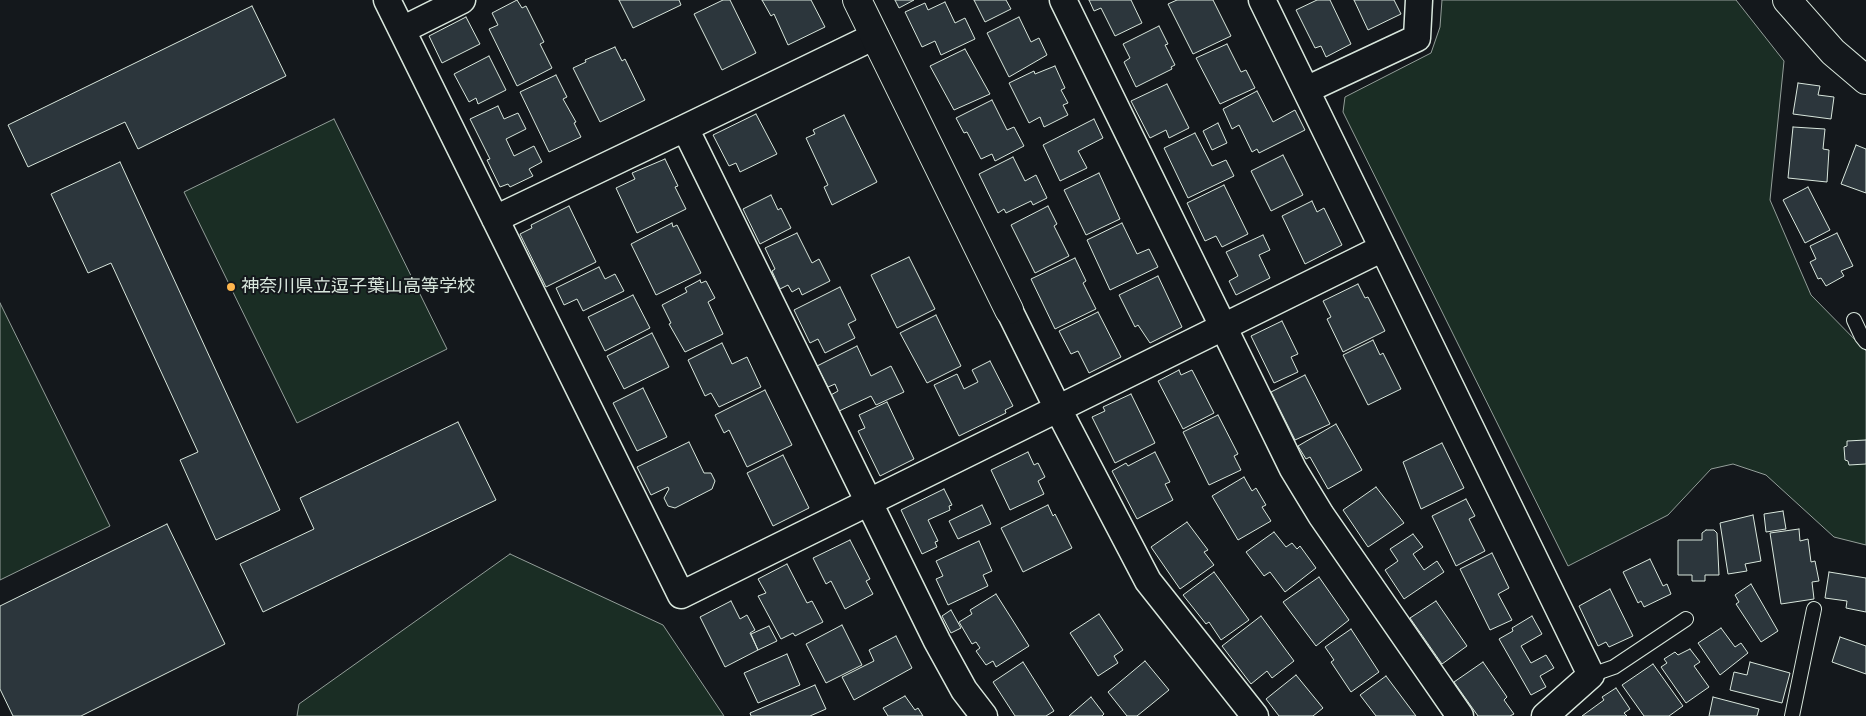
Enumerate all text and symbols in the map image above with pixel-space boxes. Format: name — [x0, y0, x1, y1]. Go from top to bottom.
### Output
place label: 神奈川県立逗子葉山高等学校 — [241, 276, 475, 298]
marker: 神奈川県立逗子葉山高等学校 — [225, 281, 237, 293]

